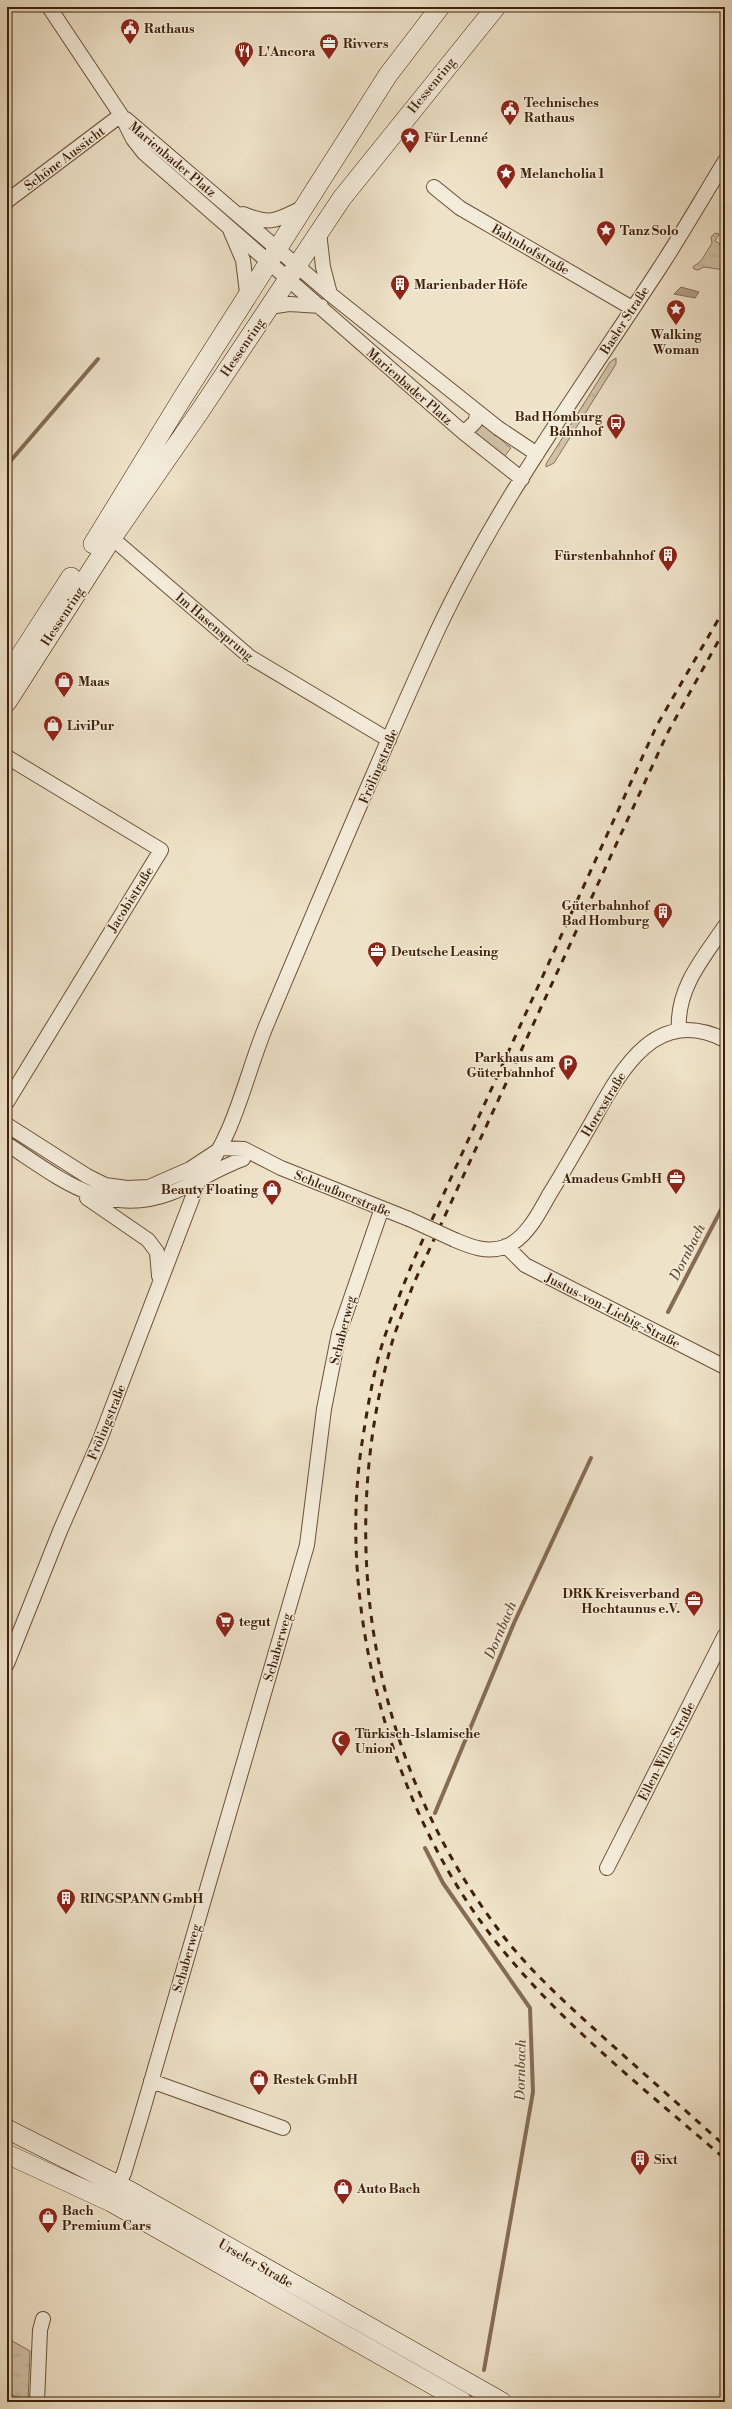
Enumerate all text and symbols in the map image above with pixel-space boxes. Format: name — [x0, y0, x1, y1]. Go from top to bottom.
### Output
public building icon: Rathaus — [119, 17, 141, 45]
place label: Rathaus — [144, 21, 195, 37]
office icon: Rivvers — [318, 32, 340, 60]
place label: Rivvers — [343, 36, 389, 52]
restaurant icon: L'Ancora — [233, 40, 255, 68]
place label: L'Ancora — [258, 44, 316, 60]
street label: Hessenring — [404, 54, 459, 117]
place label: Technisches Rathaus — [524, 95, 599, 126]
public building icon: Technisches Rathaus — [499, 98, 521, 126]
street label: Marienbader Platz — [125, 119, 219, 201]
street label: Schöne Aussicht — [21, 123, 108, 194]
place icon: Für Lenné — [399, 126, 421, 154]
place label: Für Lenné — [424, 130, 488, 146]
place icon: Melancholia 1 — [495, 162, 517, 190]
place label: Melancholia 1 — [520, 166, 605, 182]
place icon: Tanz Solo — [595, 219, 617, 247]
street label: Bahnhofstraße — [488, 221, 573, 279]
place label: Tanz Solo — [620, 223, 679, 239]
building icon: Marienbader Höfe — [389, 273, 411, 301]
place label: Marienbader Höfe — [414, 277, 528, 293]
street label: Basler Straße — [596, 283, 653, 359]
place icon: Walking Woman — [665, 298, 687, 326]
street label: Hessenring — [217, 315, 268, 380]
place label: Walking Woman — [649, 327, 702, 358]
street label: Marienbader Platz — [363, 345, 456, 429]
place label: Bad Homburg Bahnhof — [515, 409, 603, 440]
bus stop icon: Bad Homburg Bahnhof — [605, 412, 627, 440]
building icon: Fürstenbahnhof — [657, 544, 679, 572]
place label: Fürstenbahnhof — [554, 548, 656, 564]
street label: Hessenring — [38, 584, 88, 649]
street label: Im Hasensprung — [172, 589, 257, 664]
shop icon: Maas — [53, 670, 75, 698]
place label: Maas — [78, 674, 110, 690]
shop icon: LiviPur — [42, 714, 64, 742]
place label: LiviPur — [67, 718, 115, 734]
street label: Frölingstraße — [356, 726, 402, 806]
street label: Jacobistraße — [104, 864, 157, 936]
place label: Güterbahnhof Bad Homburg — [562, 898, 650, 929]
building icon: Güterbahnhof Bad Homburg — [652, 901, 674, 929]
office icon: Deutsche Leasing — [366, 940, 388, 968]
place label: Deutsche Leasing — [391, 944, 499, 960]
place label: Parkhaus am Güterbahnhof — [467, 1050, 555, 1081]
parking icon: Parkhaus am Güterbahnhof — [557, 1053, 579, 1081]
street label: Horexstraße — [578, 1069, 630, 1140]
street label: Schleußnerstraße — [292, 1167, 394, 1221]
office icon: Amadeus GmbH — [665, 1167, 687, 1195]
place label: Amadeus GmbH — [561, 1171, 662, 1187]
shop icon: Beauty Floating — [261, 1178, 283, 1206]
place label: Beauty Floating — [161, 1182, 259, 1198]
water label: Dornbach — [666, 1221, 710, 1285]
street label: Justus-von-Liebig-Straße — [541, 1269, 683, 1352]
street label: Schaberweg — [327, 1294, 359, 1366]
street label: Frölingstraße — [84, 1382, 130, 1463]
place label: DRK Kreisverband Hochtaunus e.V. — [562, 1586, 680, 1617]
office icon: DRK Kreisverband Hochtaunus e.V. — [683, 1589, 705, 1617]
water label: Dornbach — [480, 1598, 521, 1663]
supermarket icon: tegut — [214, 1610, 236, 1638]
street label: Schaberweg — [261, 1611, 295, 1683]
place label: tegut — [239, 1614, 271, 1630]
street label: Ellen-Wille-Straße — [635, 1699, 699, 1804]
place label: Türkisch-Islamische Union — [355, 1726, 480, 1757]
mosque icon: Türkisch-Islamische Union — [330, 1729, 352, 1757]
building icon: RINGSPANN GmbH — [55, 1887, 77, 1915]
place label: RINGSPANN GmbH — [80, 1891, 203, 1907]
street label: Schaberweg — [170, 1922, 204, 1994]
water label: Dornbach — [511, 2039, 531, 2102]
shop icon: Restek GmbH — [248, 2068, 270, 2096]
place label: Restek GmbH — [273, 2072, 358, 2088]
building icon: Sixt — [629, 2148, 651, 2176]
place label: Sixt — [654, 2152, 678, 2168]
shop icon: Auto Bach — [332, 2177, 354, 2205]
place label: Auto Bach — [356, 2181, 420, 2197]
place label: Bach Premium Cars — [62, 2203, 151, 2234]
shop icon: Bach Premium Cars — [37, 2206, 59, 2234]
street label: Urseler Straße — [215, 2236, 296, 2292]

